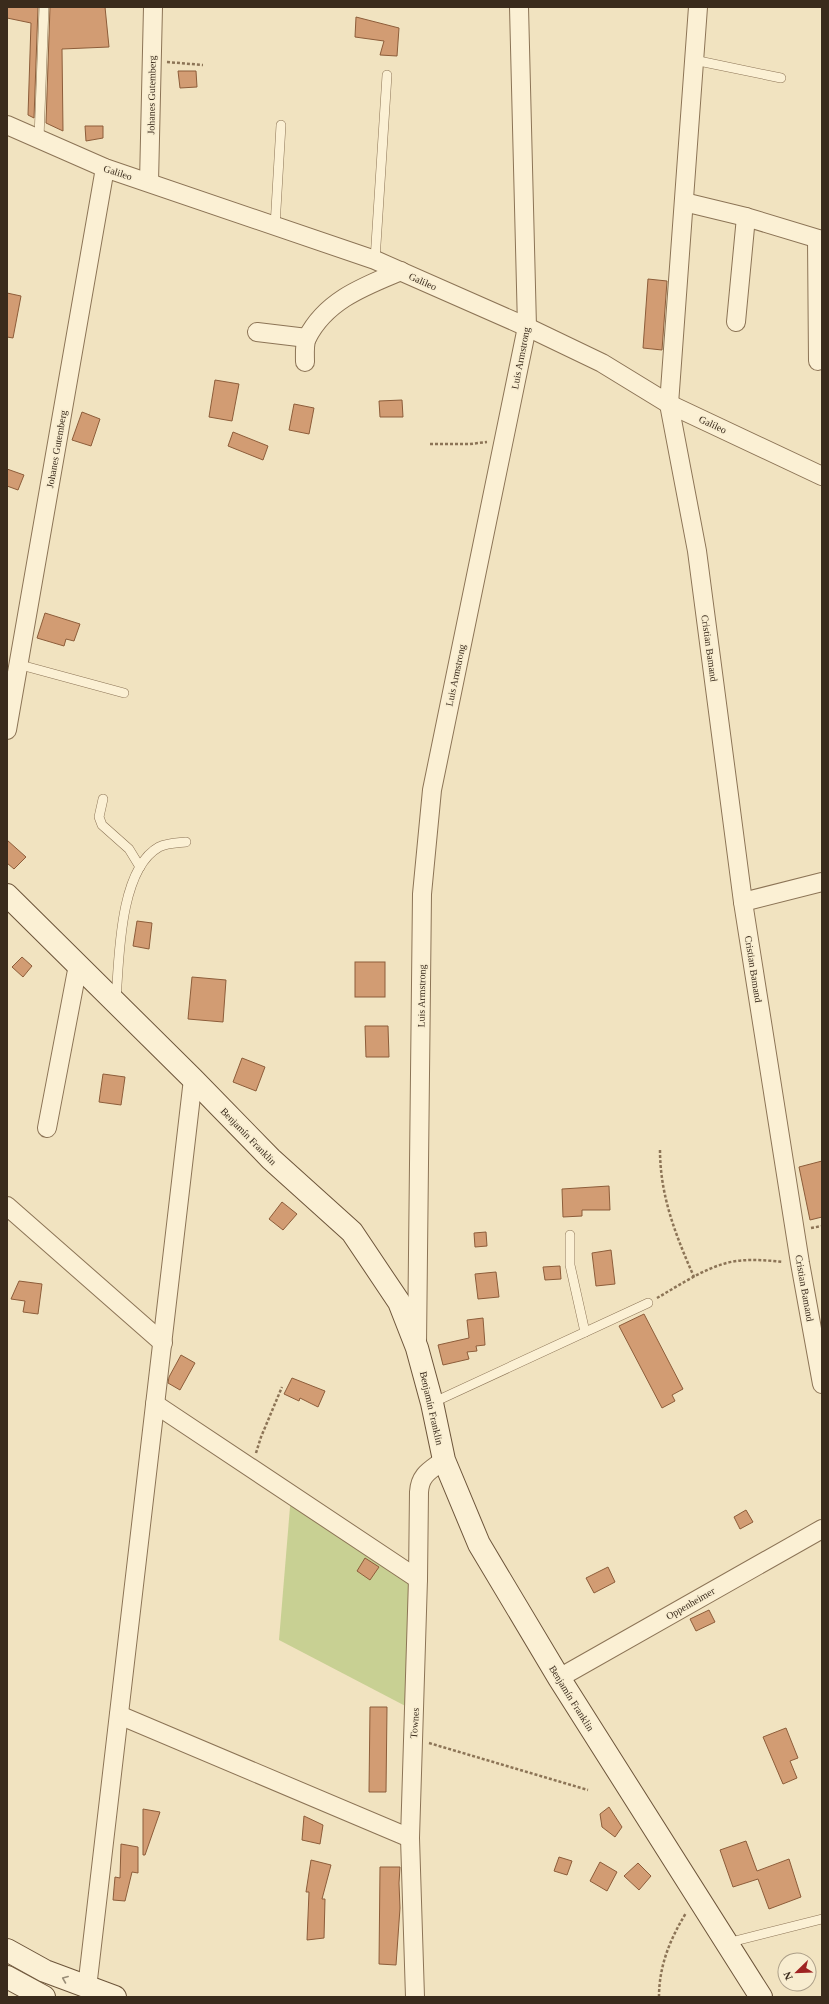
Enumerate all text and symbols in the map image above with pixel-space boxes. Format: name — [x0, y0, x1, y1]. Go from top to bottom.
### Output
street label: Johanes Gutemberg — [145, 55, 158, 135]
street label: Galileo — [102, 163, 134, 182]
street label: Galileo — [407, 270, 438, 292]
street label: Luis Armstrong — [509, 326, 532, 390]
street label: Johanes Gutemberg — [44, 409, 69, 489]
street label: Galileo — [697, 413, 728, 436]
street label: Cristian Bamand — [699, 614, 720, 682]
street label: Luis Armstrong — [444, 643, 467, 707]
street label: Cristian Bamand — [743, 935, 764, 1003]
street label: Luis Armstrong — [415, 964, 428, 1028]
street label: Benjamín Franklin — [219, 1105, 279, 1167]
street label: Cristian Bamand — [793, 1254, 816, 1322]
street label: Benjamín Franklin — [418, 1370, 445, 1446]
street label: Oppenheimer — [664, 1585, 717, 1622]
street label: Benjamín Franklin — [547, 1663, 596, 1733]
street label: Townes — [408, 1707, 421, 1739]
north arrow — [777, 1952, 817, 1992]
text: N — [781, 1970, 795, 1982]
one-way arrow — [62, 1976, 69, 1984]

